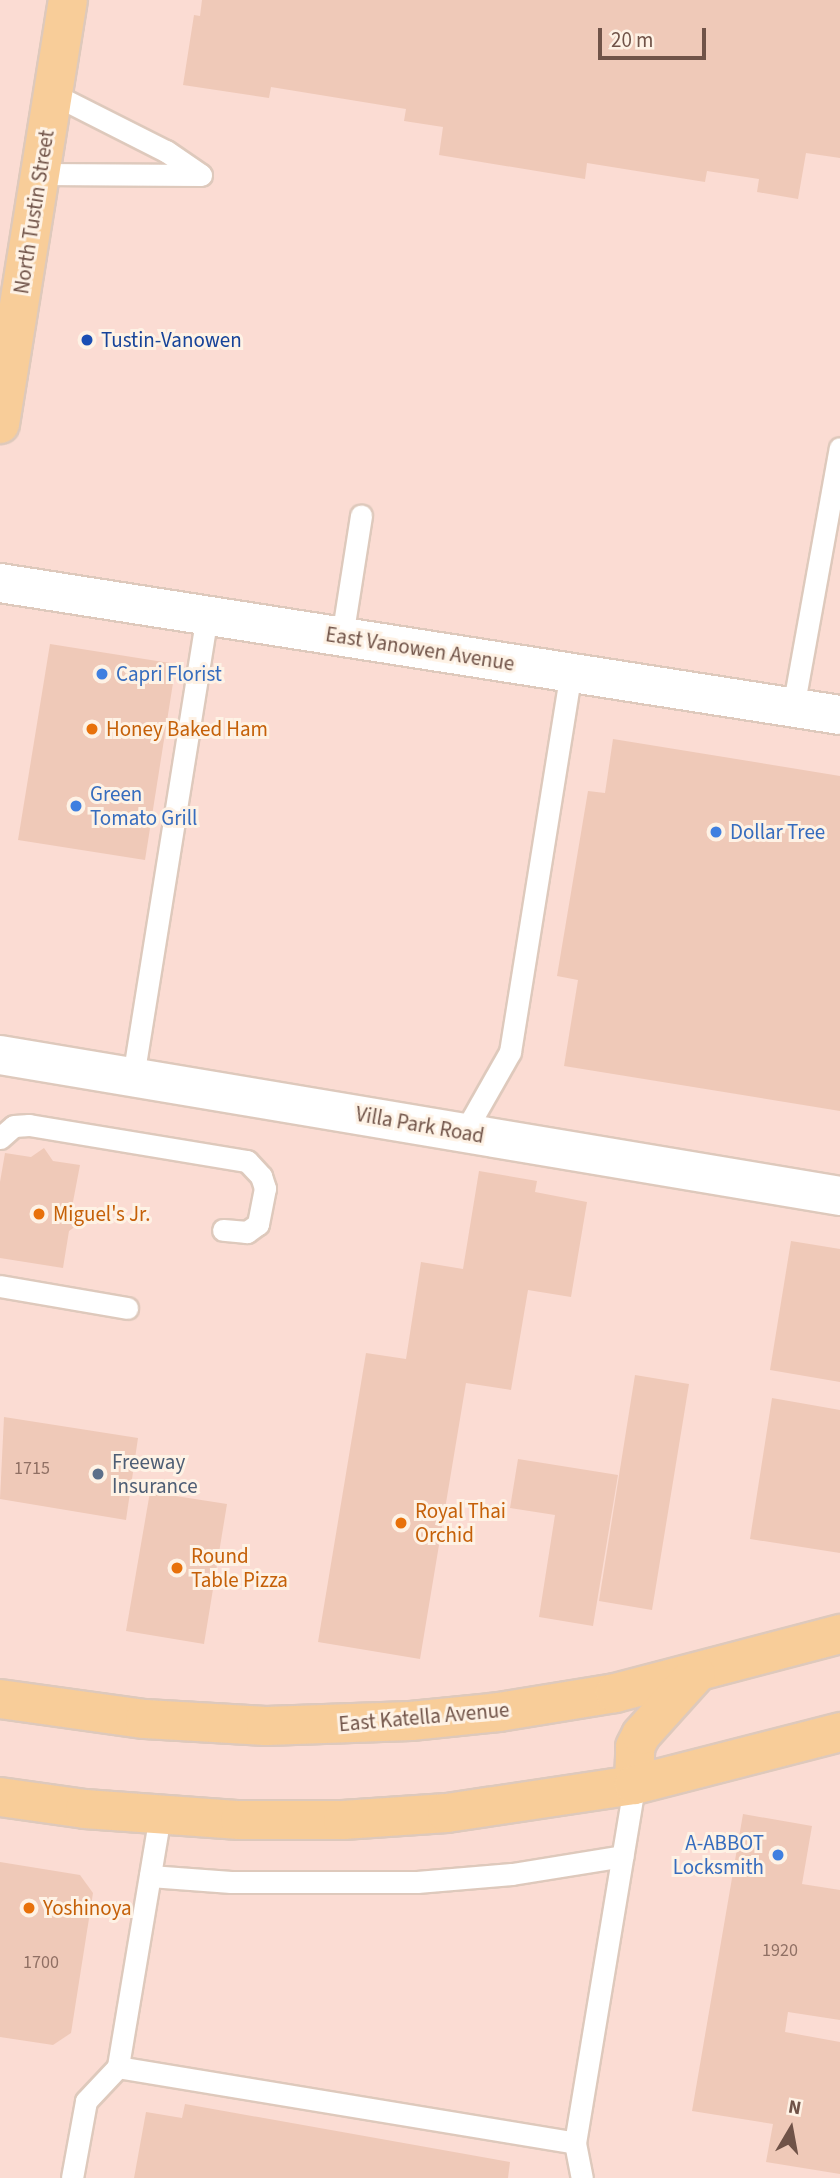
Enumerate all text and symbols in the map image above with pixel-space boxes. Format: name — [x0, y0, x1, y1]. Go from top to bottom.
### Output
scale bar — [602, 14, 710, 58]
text: 20 m — [611, 25, 653, 55]
street label: North Tustin Street — [9, 128, 59, 296]
place label: Tustin-Vanowen — [101, 327, 242, 353]
marker: Tustin-Vanowen — [79, 332, 95, 348]
street label: East Vanowen Avenue — [324, 622, 516, 676]
place label: Capri Florist — [116, 661, 222, 687]
marker: Capri Florist — [94, 666, 110, 682]
place label: Honey Baked Ham — [106, 716, 268, 742]
marker: Honey Baked Ham — [84, 721, 100, 737]
place label: Green Tomato Grill — [90, 781, 197, 831]
marker: Green Tomato Grill — [68, 798, 84, 814]
place label: Dollar Tree — [730, 819, 825, 845]
marker: Dollar Tree — [708, 824, 724, 840]
street label: Villa Park Road — [354, 1101, 486, 1149]
place label: Miguel's Jr. — [53, 1201, 150, 1227]
marker: Miguel's Jr. — [31, 1206, 47, 1222]
place label: Freeway Insurance — [112, 1449, 198, 1499]
house number: 1715 — [14, 1458, 50, 1480]
marker: Freeway Insurance — [90, 1466, 106, 1482]
place label: Royal Thai Orchid — [415, 1498, 506, 1548]
marker: Royal Thai Orchid — [393, 1515, 409, 1531]
place label: Round Table Pizza — [191, 1543, 288, 1593]
marker: Round Table Pizza — [169, 1560, 185, 1576]
street label: East Katella Avenue — [338, 1697, 510, 1737]
place label: A-ABBOT Locksmith — [673, 1830, 764, 1880]
marker: A-ABBOT Locksmith — [770, 1847, 786, 1863]
place label: Yoshinoya — [43, 1895, 132, 1921]
marker: Yoshinoya — [21, 1900, 37, 1916]
house number: 1920 — [762, 1940, 798, 1962]
house number: 1700 — [23, 1952, 59, 1974]
text: N — [786, 2093, 803, 2122]
north arrow — [756, 2094, 826, 2164]

